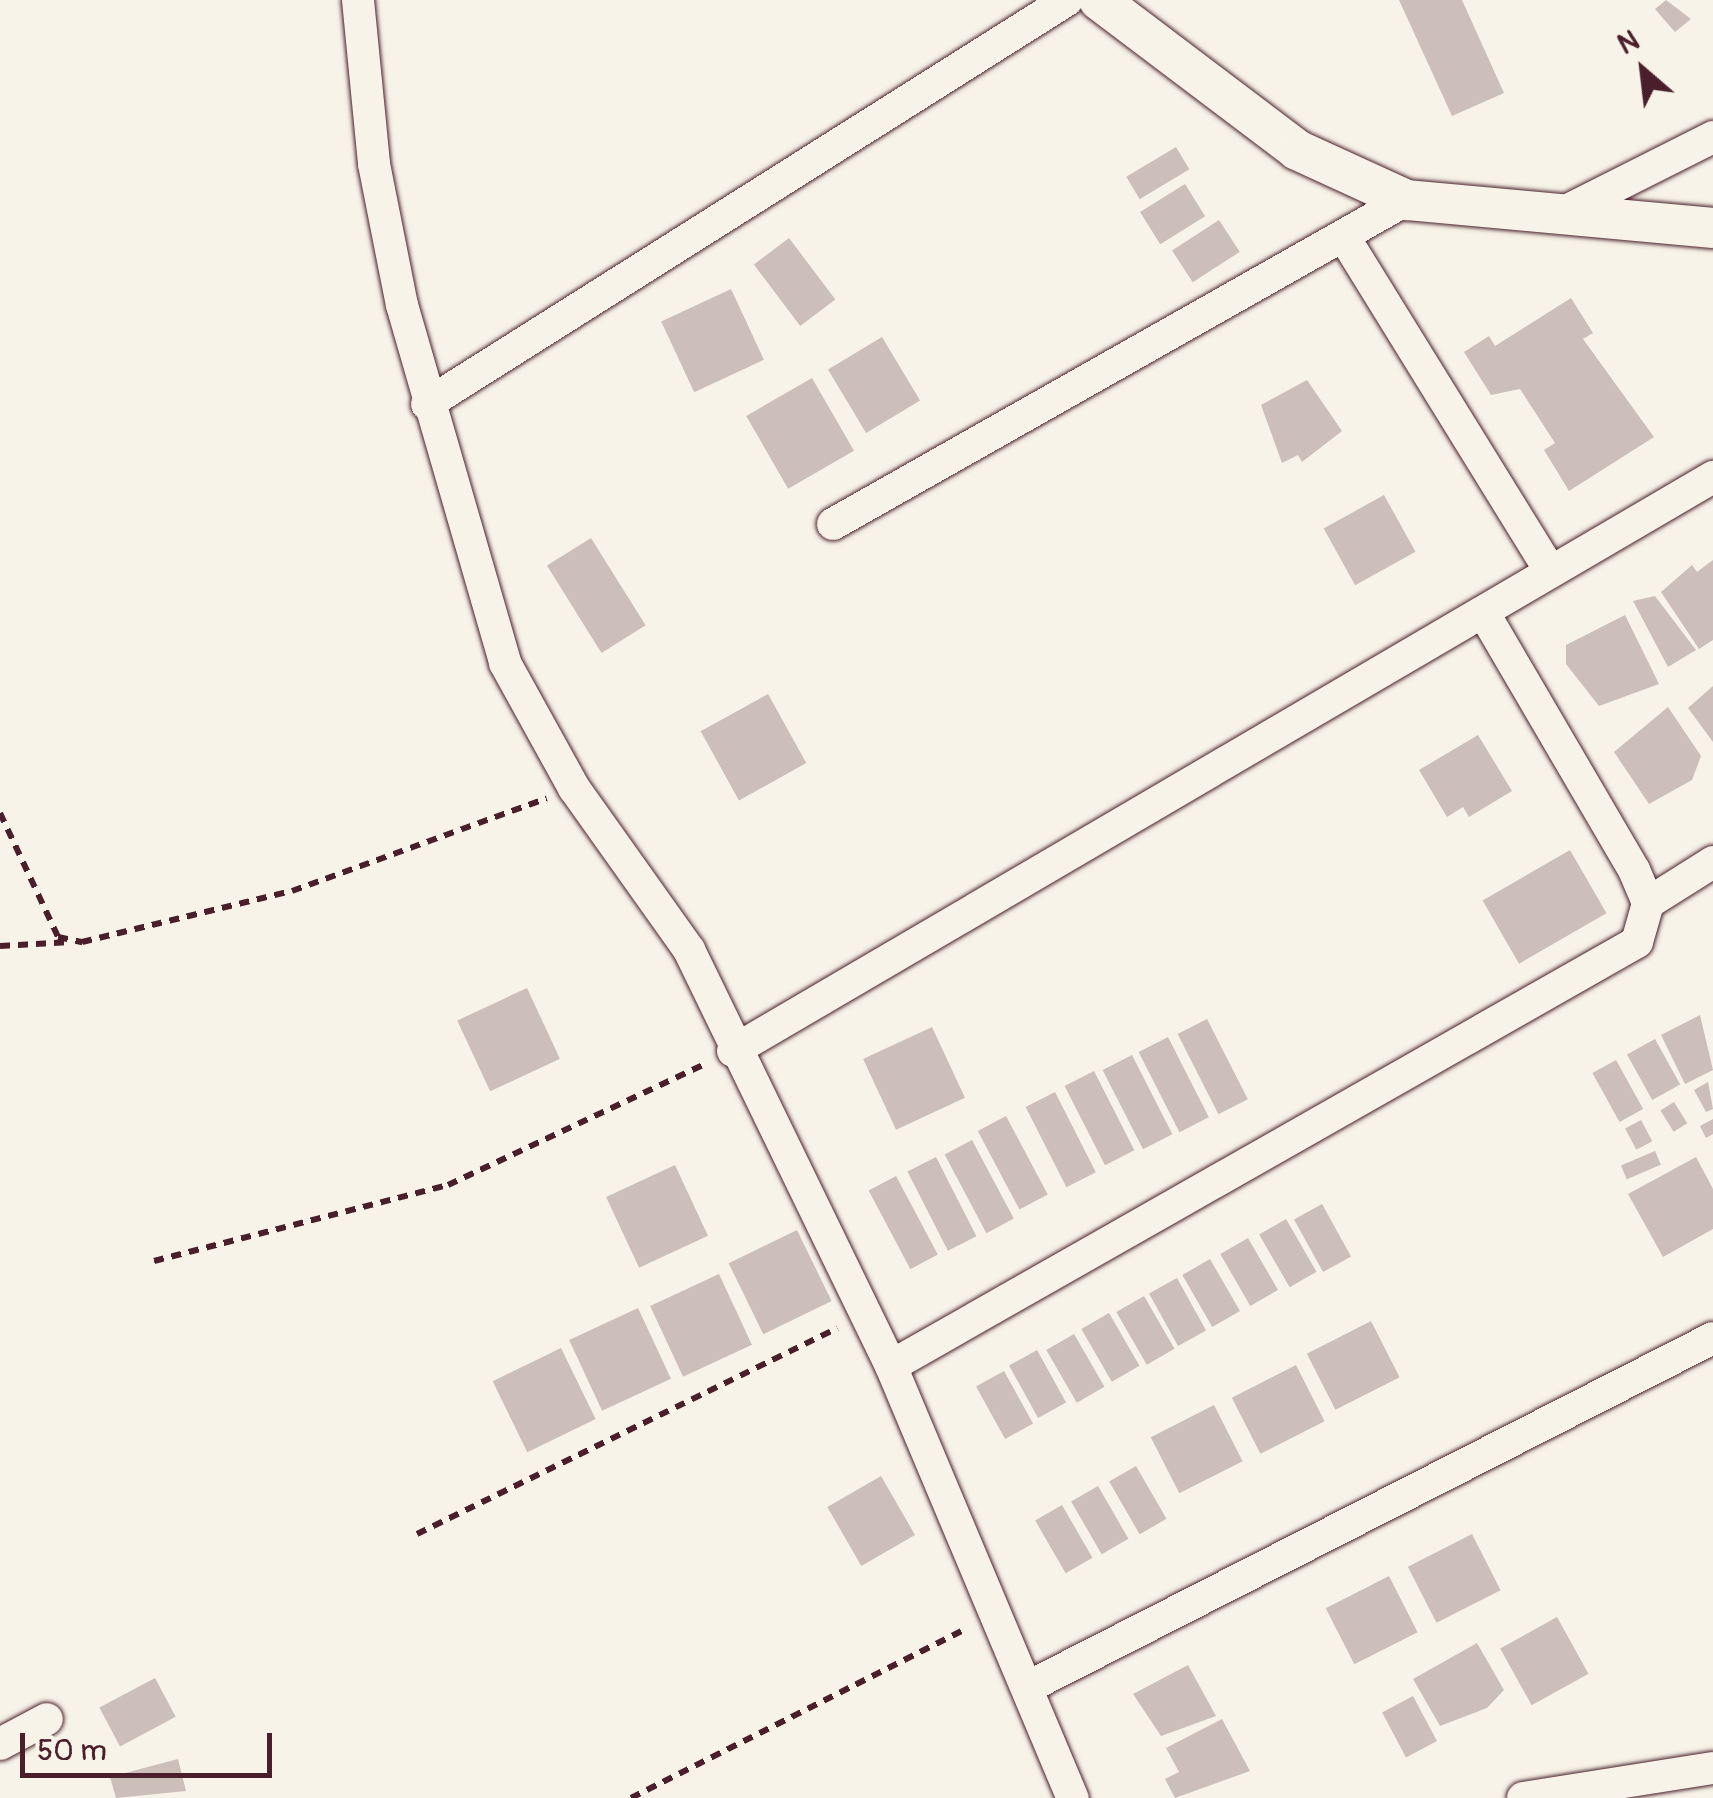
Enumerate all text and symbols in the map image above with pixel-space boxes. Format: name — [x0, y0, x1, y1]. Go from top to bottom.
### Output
north arrow — [1593, 20, 1693, 120]
text: N — [1612, 23, 1645, 63]
scale bar — [25, 1713, 278, 1775]
text: 50 m — [37, 1732, 107, 1769]

